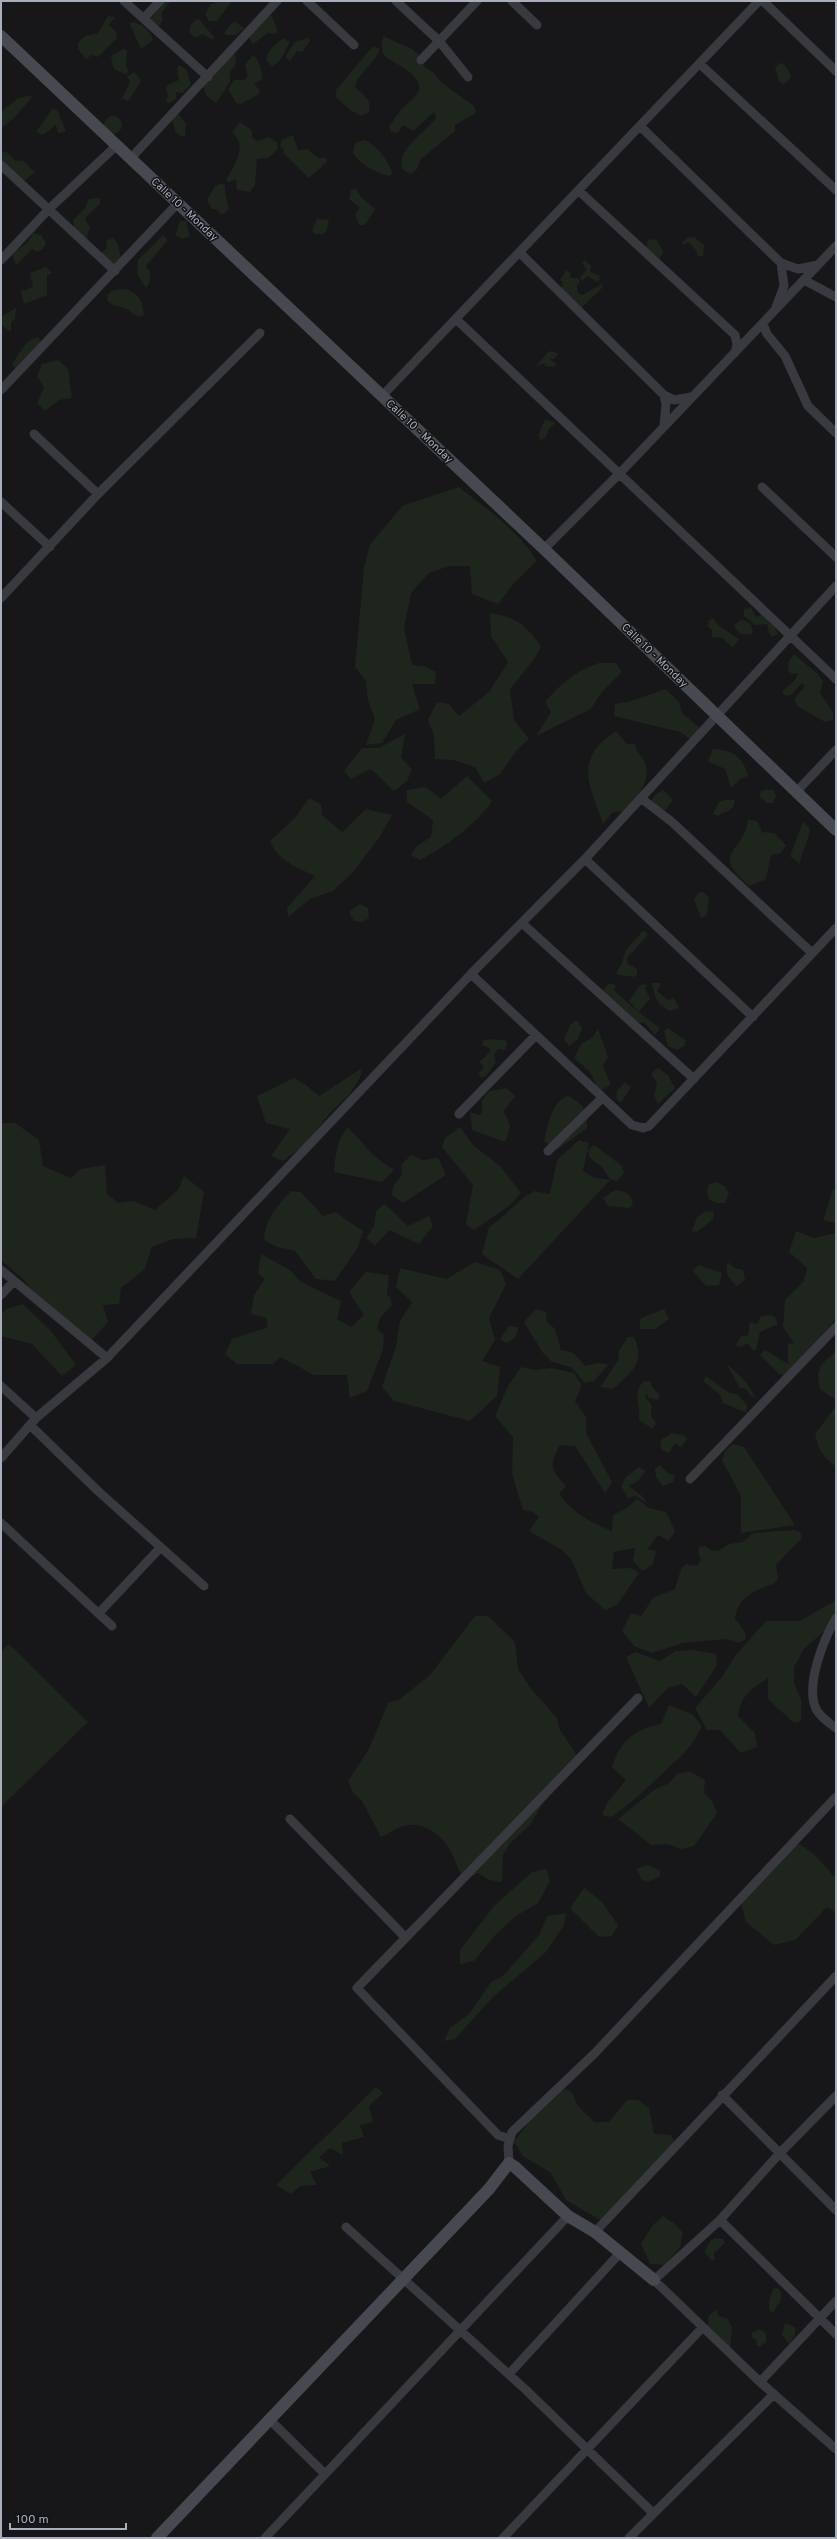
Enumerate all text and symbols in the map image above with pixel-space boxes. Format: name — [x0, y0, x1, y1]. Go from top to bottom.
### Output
street label: Calle 10 - Monday — [148, 175, 221, 245]
street label: Calle 10 - Monday — [383, 397, 456, 467]
street label: Calle 10 - Monday — [618, 620, 691, 691]
scale bar — [10, 2505, 126, 2531]
text: 100 m — [16, 2512, 49, 2528]

